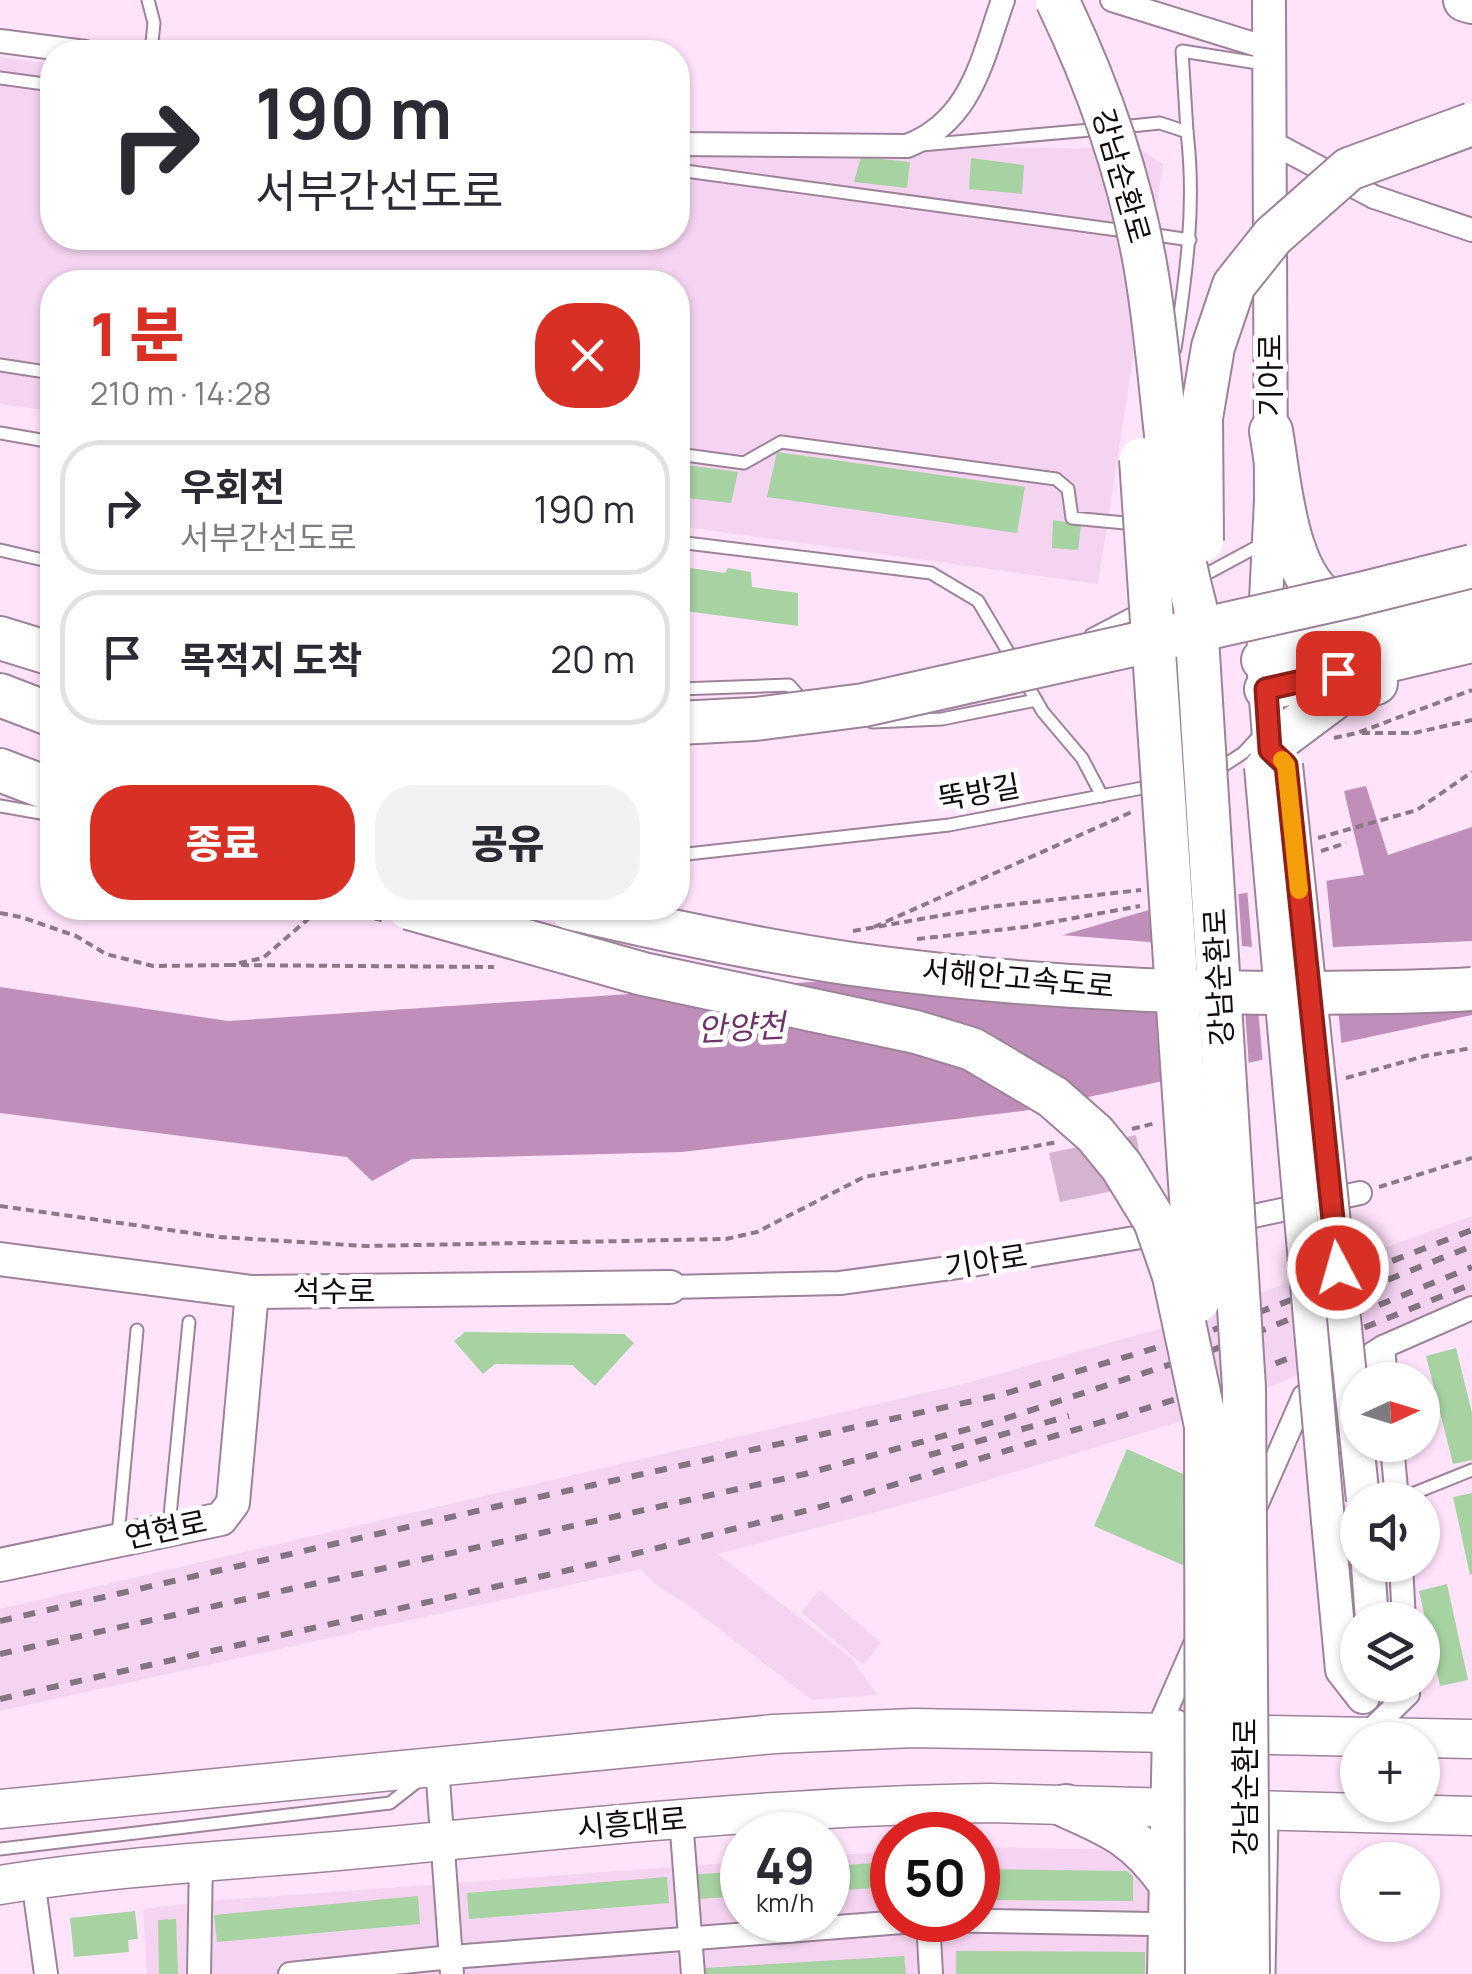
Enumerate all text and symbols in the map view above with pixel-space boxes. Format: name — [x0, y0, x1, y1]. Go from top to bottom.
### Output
text: 190 m — [255, 64, 452, 160]
icon: right — [90, 80, 220, 210]
street label: 강남순환로 — [1084, 104, 1161, 248]
text: 서부간선도로 — [255, 159, 503, 221]
text: 1 분 — [90, 292, 184, 374]
button: close — [535, 303, 640, 408]
street label: 기아로 — [1249, 334, 1290, 416]
text: 210 m · 14:28 — [90, 371, 272, 415]
text: 우회전 — [180, 460, 285, 512]
icon: right — [95, 480, 150, 535]
text: 190 m — [534, 482, 635, 534]
text: 서부간선도로 — [180, 515, 357, 559]
icon: arrive — [95, 630, 150, 685]
pin — [1296, 631, 1381, 716]
text: 20 m — [550, 632, 635, 684]
text: 목적지 도착 — [180, 633, 362, 685]
icon: arrive — [1311, 646, 1366, 701]
street label: 뚝방길 — [934, 764, 1023, 819]
button: 종료 — [90, 785, 355, 900]
button: 공유 — [375, 785, 640, 900]
street label: 강남순환로 — [1193, 907, 1242, 1047]
street label: 서해안고속도로 — [920, 949, 1116, 1006]
water label: 안양천 — [696, 1003, 790, 1051]
position arrow — [1286, 1216, 1390, 1320]
street label: 기아로 — [942, 1234, 1030, 1287]
street label: 석수로 — [293, 1270, 375, 1311]
north arrow — [1340, 1362, 1440, 1462]
map controls — [1340, 1362, 1440, 1942]
button: sound — [1340, 1482, 1440, 1582]
street label: 연현로 — [121, 1500, 210, 1557]
button: layers — [1340, 1602, 1440, 1702]
street label: 강남순환로 — [1224, 1718, 1265, 1856]
button: + — [1340, 1722, 1440, 1822]
street label: 시흥대로 — [575, 1797, 689, 1848]
speed limit sign: 50 — [870, 1812, 1000, 1942]
text: 49 — [755, 1831, 815, 1899]
button: − — [1340, 1842, 1440, 1942]
text: km/h — [756, 1885, 814, 1920]

